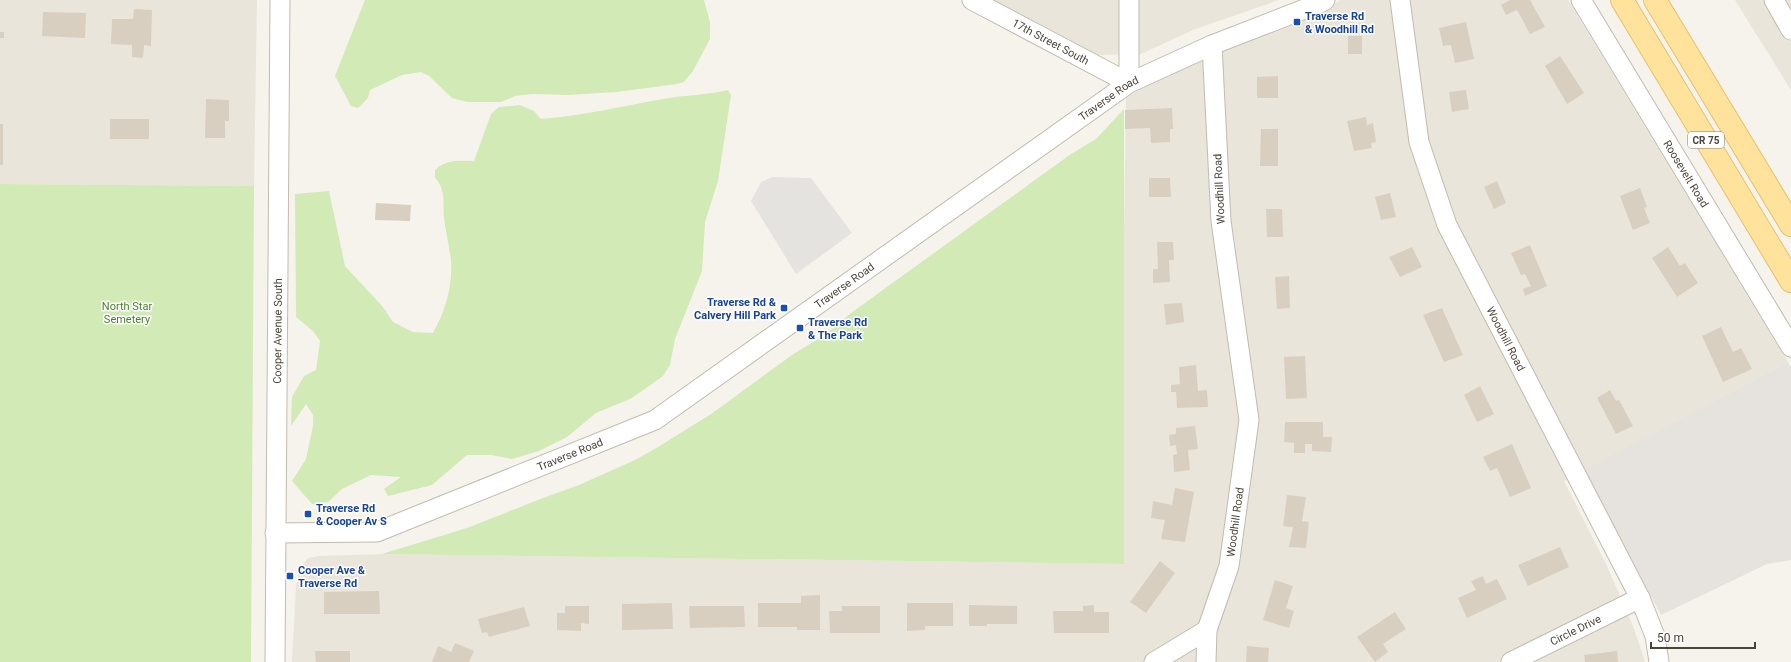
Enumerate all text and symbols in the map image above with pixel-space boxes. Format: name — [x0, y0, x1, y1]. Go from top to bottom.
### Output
place label: Traverse Rd & Woodhill Rd — [1305, 10, 1374, 36]
street label: 17th Street South — [1010, 16, 1091, 68]
marker: Traverse Rd & Woodhill Rd — [1292, 17, 1302, 27]
street label: Traverse Road — [1076, 74, 1141, 124]
road number: CR 75 — [1688, 132, 1724, 148]
street label: Roosevelt Road — [1660, 138, 1711, 210]
street label: Woodhill Road — [1211, 153, 1228, 224]
street label: Traverse Road — [812, 260, 877, 311]
street label: Cooper Avenue South — [271, 278, 285, 384]
place label: Traverse Rd & Calvery Hill Park — [694, 296, 777, 322]
park label: North Star Semetery — [102, 300, 152, 326]
marker: Traverse Rd & Calvery Hill Park — [779, 303, 789, 313]
street label: Woodhill Road — [1483, 305, 1527, 373]
place label: Traverse Rd & The Park — [808, 316, 867, 342]
marker: Traverse Rd & The Park — [795, 323, 805, 333]
street label: Traverse Road — [535, 436, 605, 474]
street label: Woodhill Road — [1224, 486, 1247, 558]
place label: Traverse Rd & Cooper Av S — [316, 502, 387, 528]
marker: Traverse Rd & Cooper Av S — [303, 509, 313, 519]
place label: Cooper Ave & Traverse Rd — [298, 564, 366, 590]
marker: Cooper Ave & Traverse Rd — [285, 571, 295, 581]
street label: Circle Drive — [1548, 612, 1604, 649]
scale bar — [1651, 624, 1755, 650]
text: 50 m — [1657, 631, 1684, 645]

